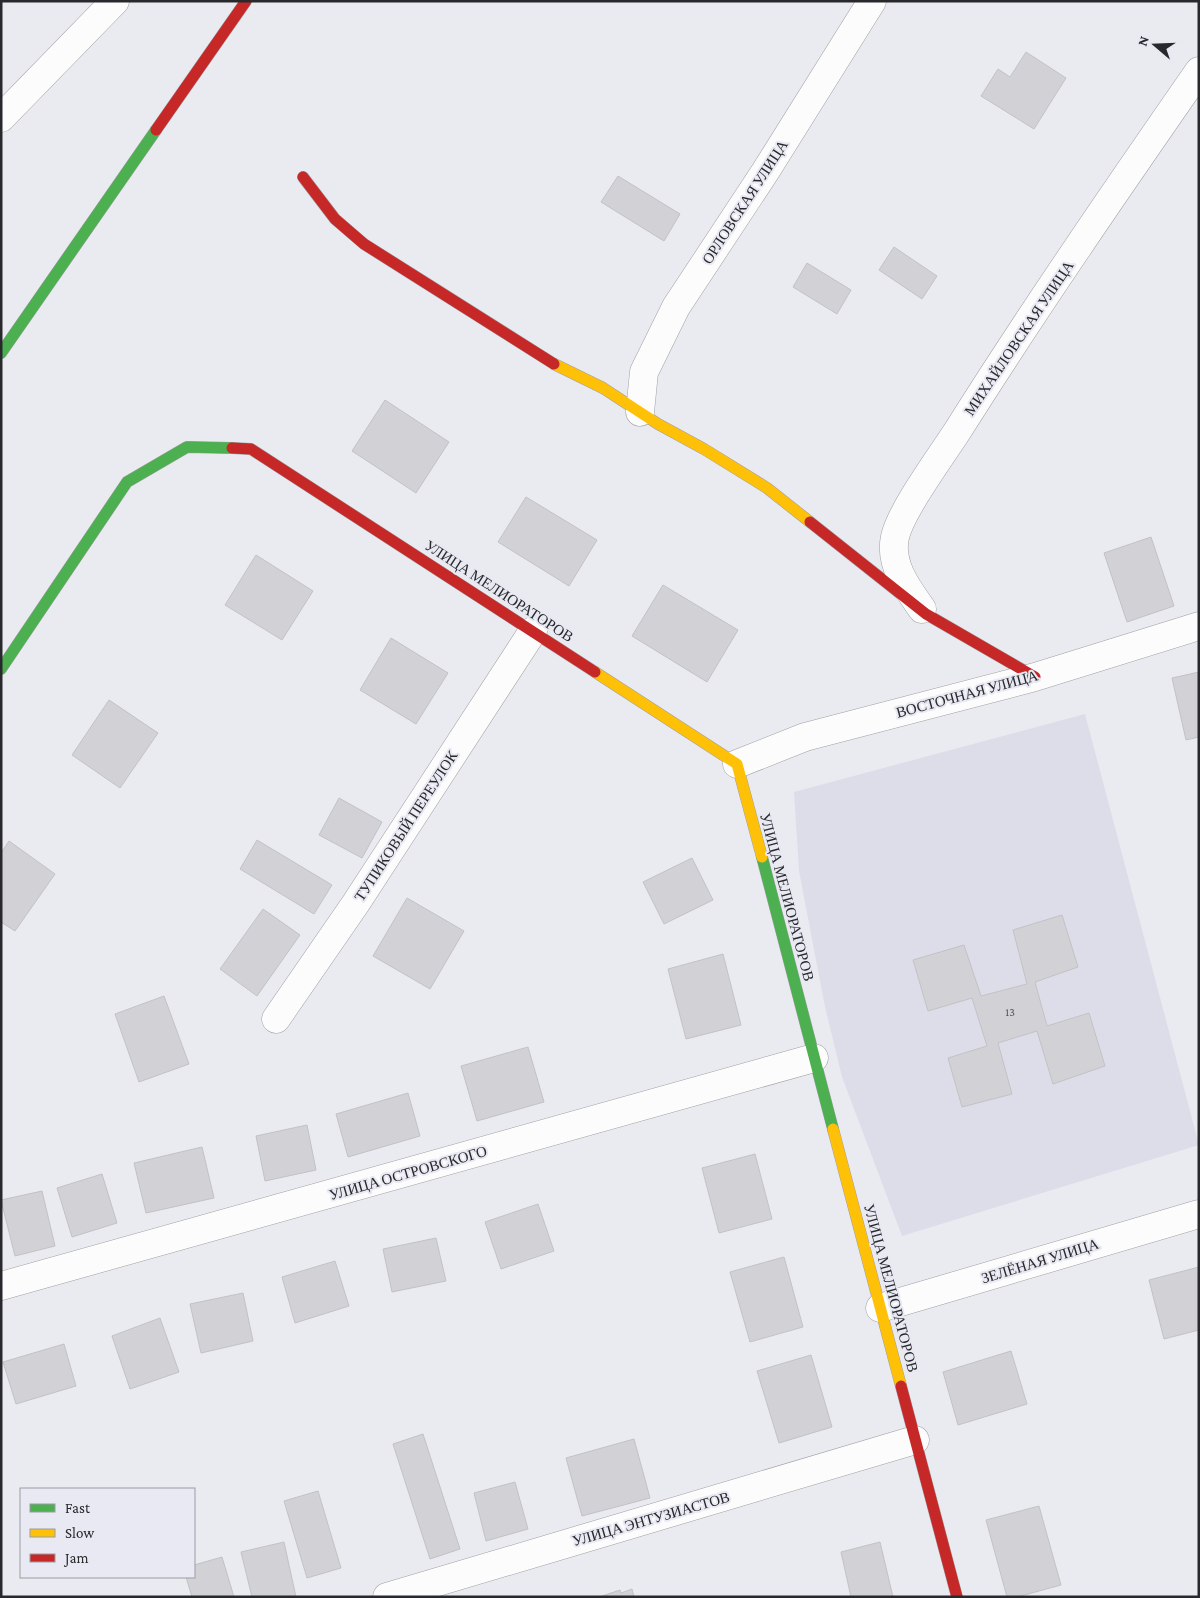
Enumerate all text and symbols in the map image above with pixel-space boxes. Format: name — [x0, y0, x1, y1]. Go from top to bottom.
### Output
north arrow — [1130, 20, 1180, 70]
text: N — [1134, 33, 1152, 48]
street label: ОРЛОВСКАЯ УЛИЦА — [699, 137, 791, 267]
street label: МИХАЙЛОВСКАЯ УЛИЦА — [961, 258, 1077, 418]
street label: УЛИЦА МЕЛИОРАТОРОВ — [422, 537, 576, 645]
street label: ВОСТОЧНАЯ УЛИЦА — [894, 667, 1040, 721]
street label: ТУПИКОВЫЙ ПЕРЕУЛОК — [351, 747, 461, 904]
street label: УЛИЦА МЕЛИОРАТОРОВ — [757, 811, 817, 983]
house number: 13 — [1005, 1005, 1015, 1019]
street label: УЛИЦА ОСТРОВСКОГО — [327, 1143, 489, 1203]
street label: УЛИЦА МЕЛИОРАТОРОВ — [861, 1202, 921, 1374]
street label: ЗЕЛЁНАЯ УЛИЦА — [979, 1235, 1101, 1286]
legend — [20, 1488, 195, 1578]
street label: УЛИЦА ЭНТУЗИАСТОВ — [570, 1489, 732, 1549]
text: Fast — [65, 1500, 91, 1516]
text: Slow — [65, 1525, 95, 1541]
text: Jam — [63, 1550, 88, 1567]

